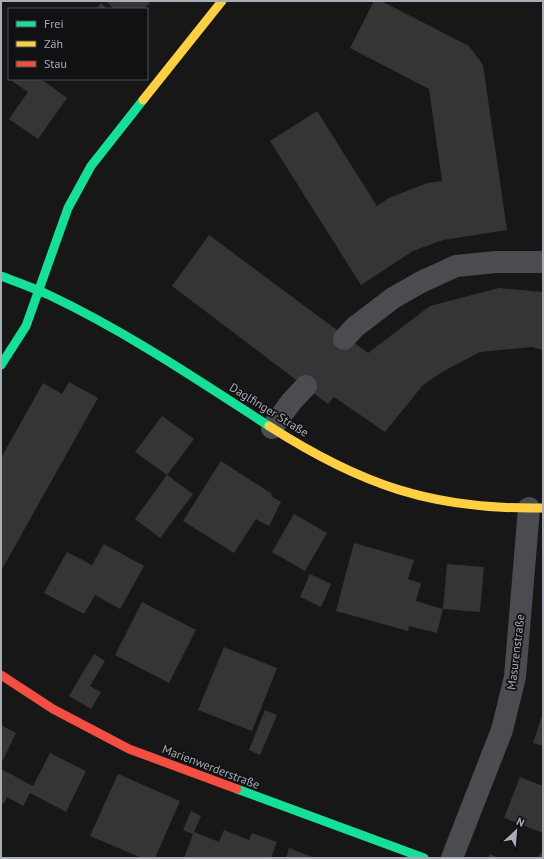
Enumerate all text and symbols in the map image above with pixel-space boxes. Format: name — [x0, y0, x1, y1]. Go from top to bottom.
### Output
legend — [8, 8, 148, 80]
text: Frei — [44, 16, 64, 31]
text: Zäh — [44, 36, 63, 51]
text: Stau — [44, 56, 67, 71]
street label: Daglfinger Straße — [227, 379, 312, 440]
street label: Masurenstraße — [503, 613, 528, 691]
street label: Marienwerderstraße — [160, 741, 262, 792]
north arrow — [496, 811, 536, 851]
text: N — [514, 814, 527, 830]

